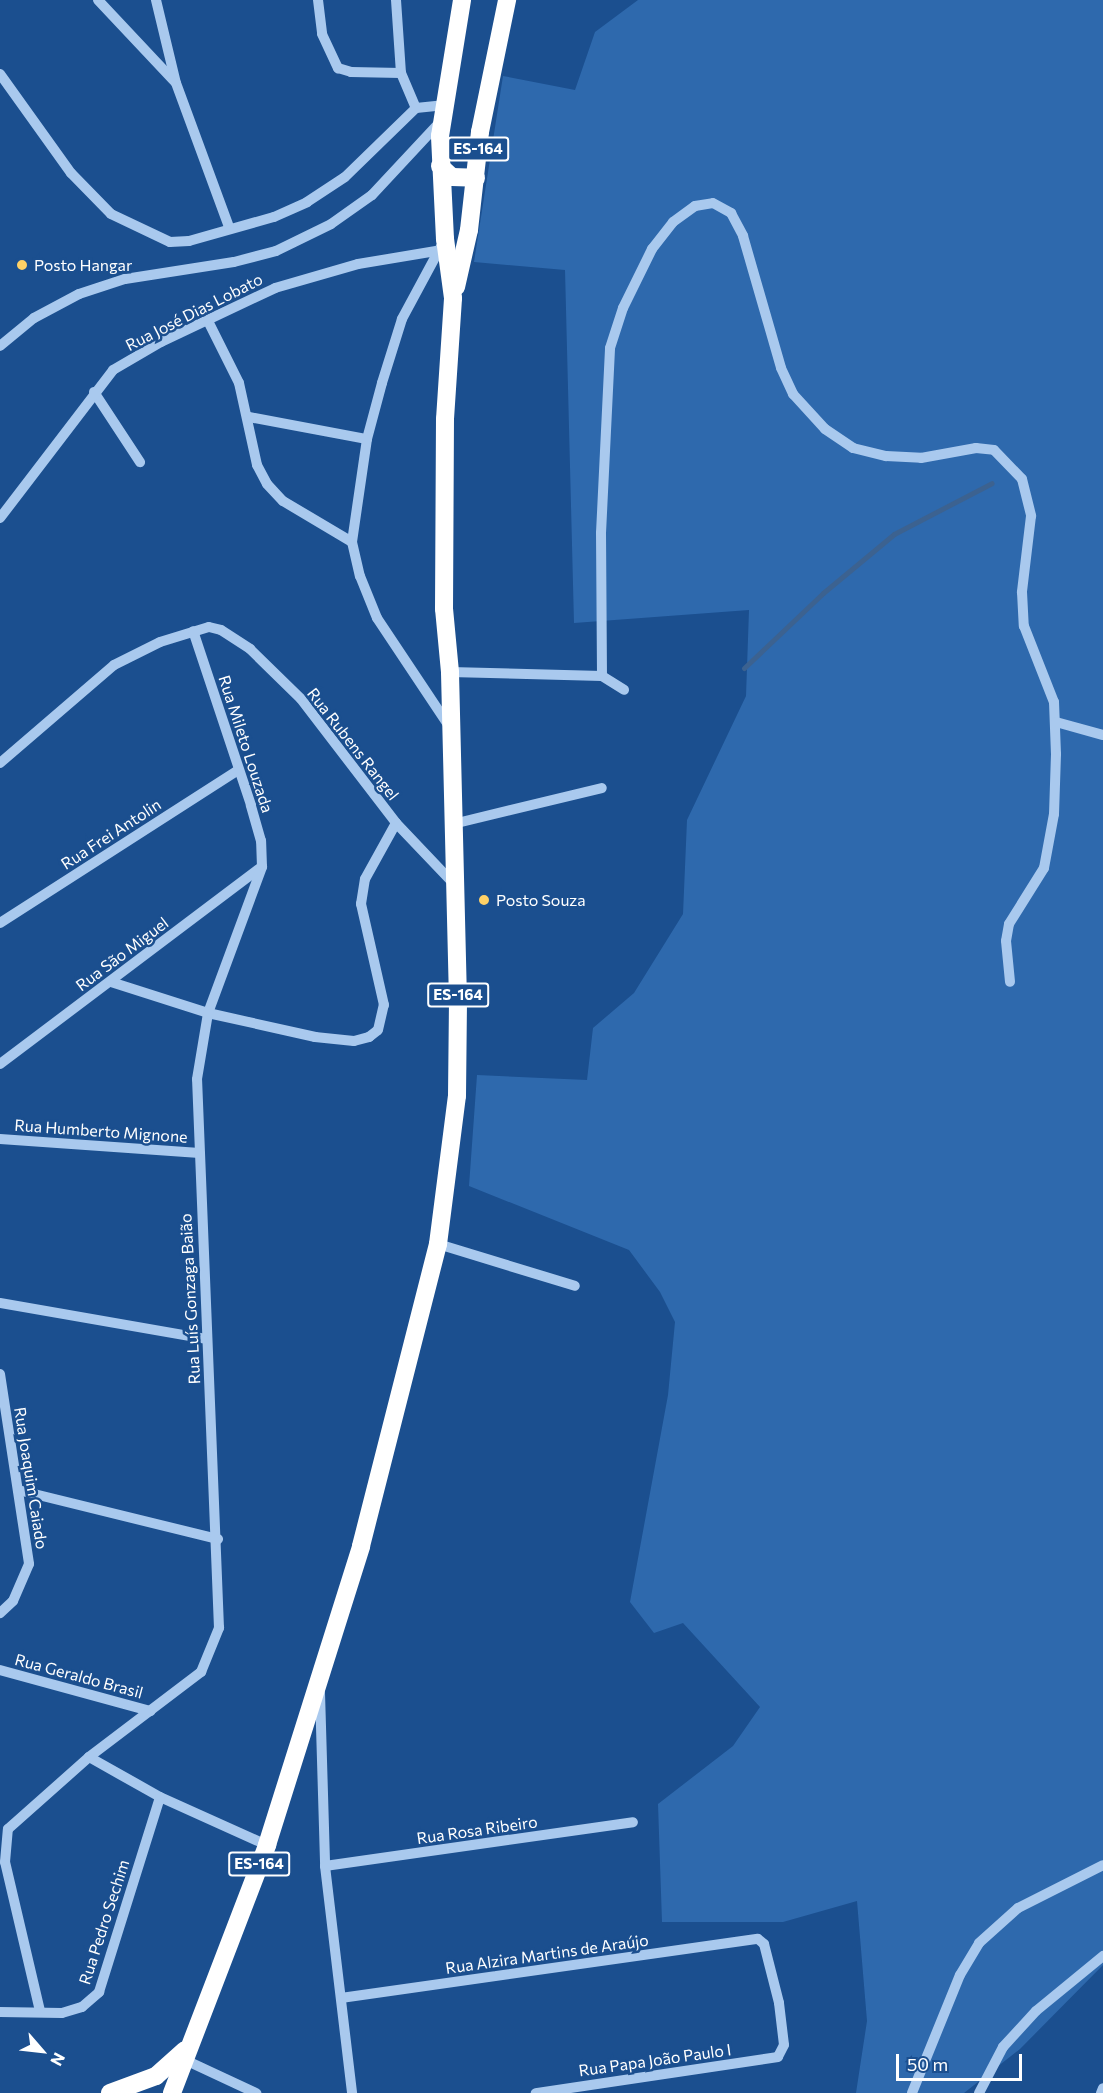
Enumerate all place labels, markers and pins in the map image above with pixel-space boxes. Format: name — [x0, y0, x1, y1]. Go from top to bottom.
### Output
place label: Posto Hangar — [34, 255, 132, 275]
marker: Posto Hangar — [15, 258, 29, 272]
place label: Posto Souza — [496, 890, 586, 910]
marker: Posto Souza — [477, 893, 491, 907]

